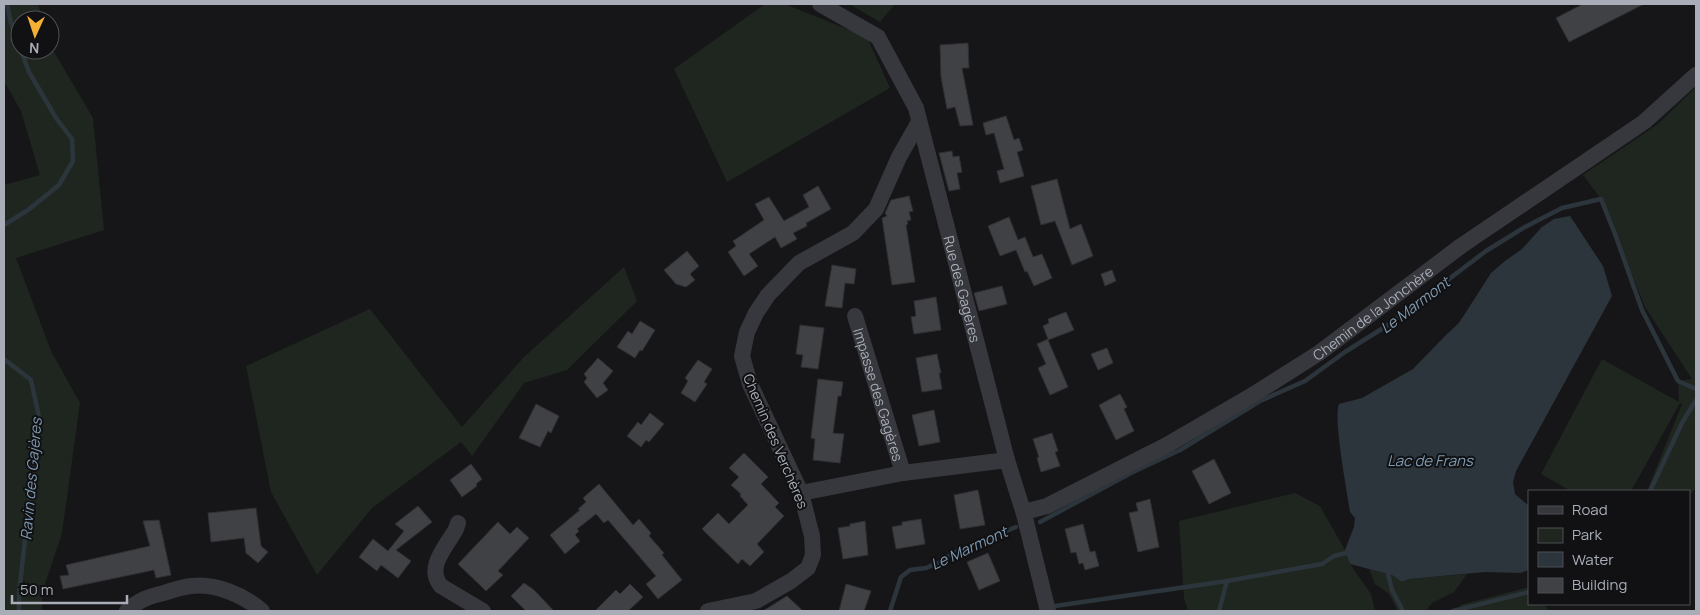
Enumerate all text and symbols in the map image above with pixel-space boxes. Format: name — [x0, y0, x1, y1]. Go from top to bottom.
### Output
north arrow — [10, 10, 60, 60]
text: N — [29, 39, 40, 58]
street label: Rue des Gagères — [940, 233, 986, 344]
street label: Chemin de la Jonchère — [1309, 261, 1437, 364]
water label: Le Marmont — [1376, 271, 1456, 338]
street label: Impasse des Gagères — [850, 326, 908, 463]
street label: Chemin des Verchères — [739, 371, 813, 511]
water label: Ravin des Gajères — [15, 416, 47, 541]
water label: Lac de Frans — [1387, 450, 1474, 471]
legend — [1528, 490, 1690, 605]
text: Road — [1572, 499, 1608, 520]
water label: Le Marmont — [927, 520, 1013, 575]
text: Park — [1572, 524, 1602, 545]
text: Water — [1572, 549, 1614, 570]
scale bar — [12, 572, 128, 604]
text: Building — [1572, 574, 1627, 595]
text: 50 m — [20, 579, 54, 600]

